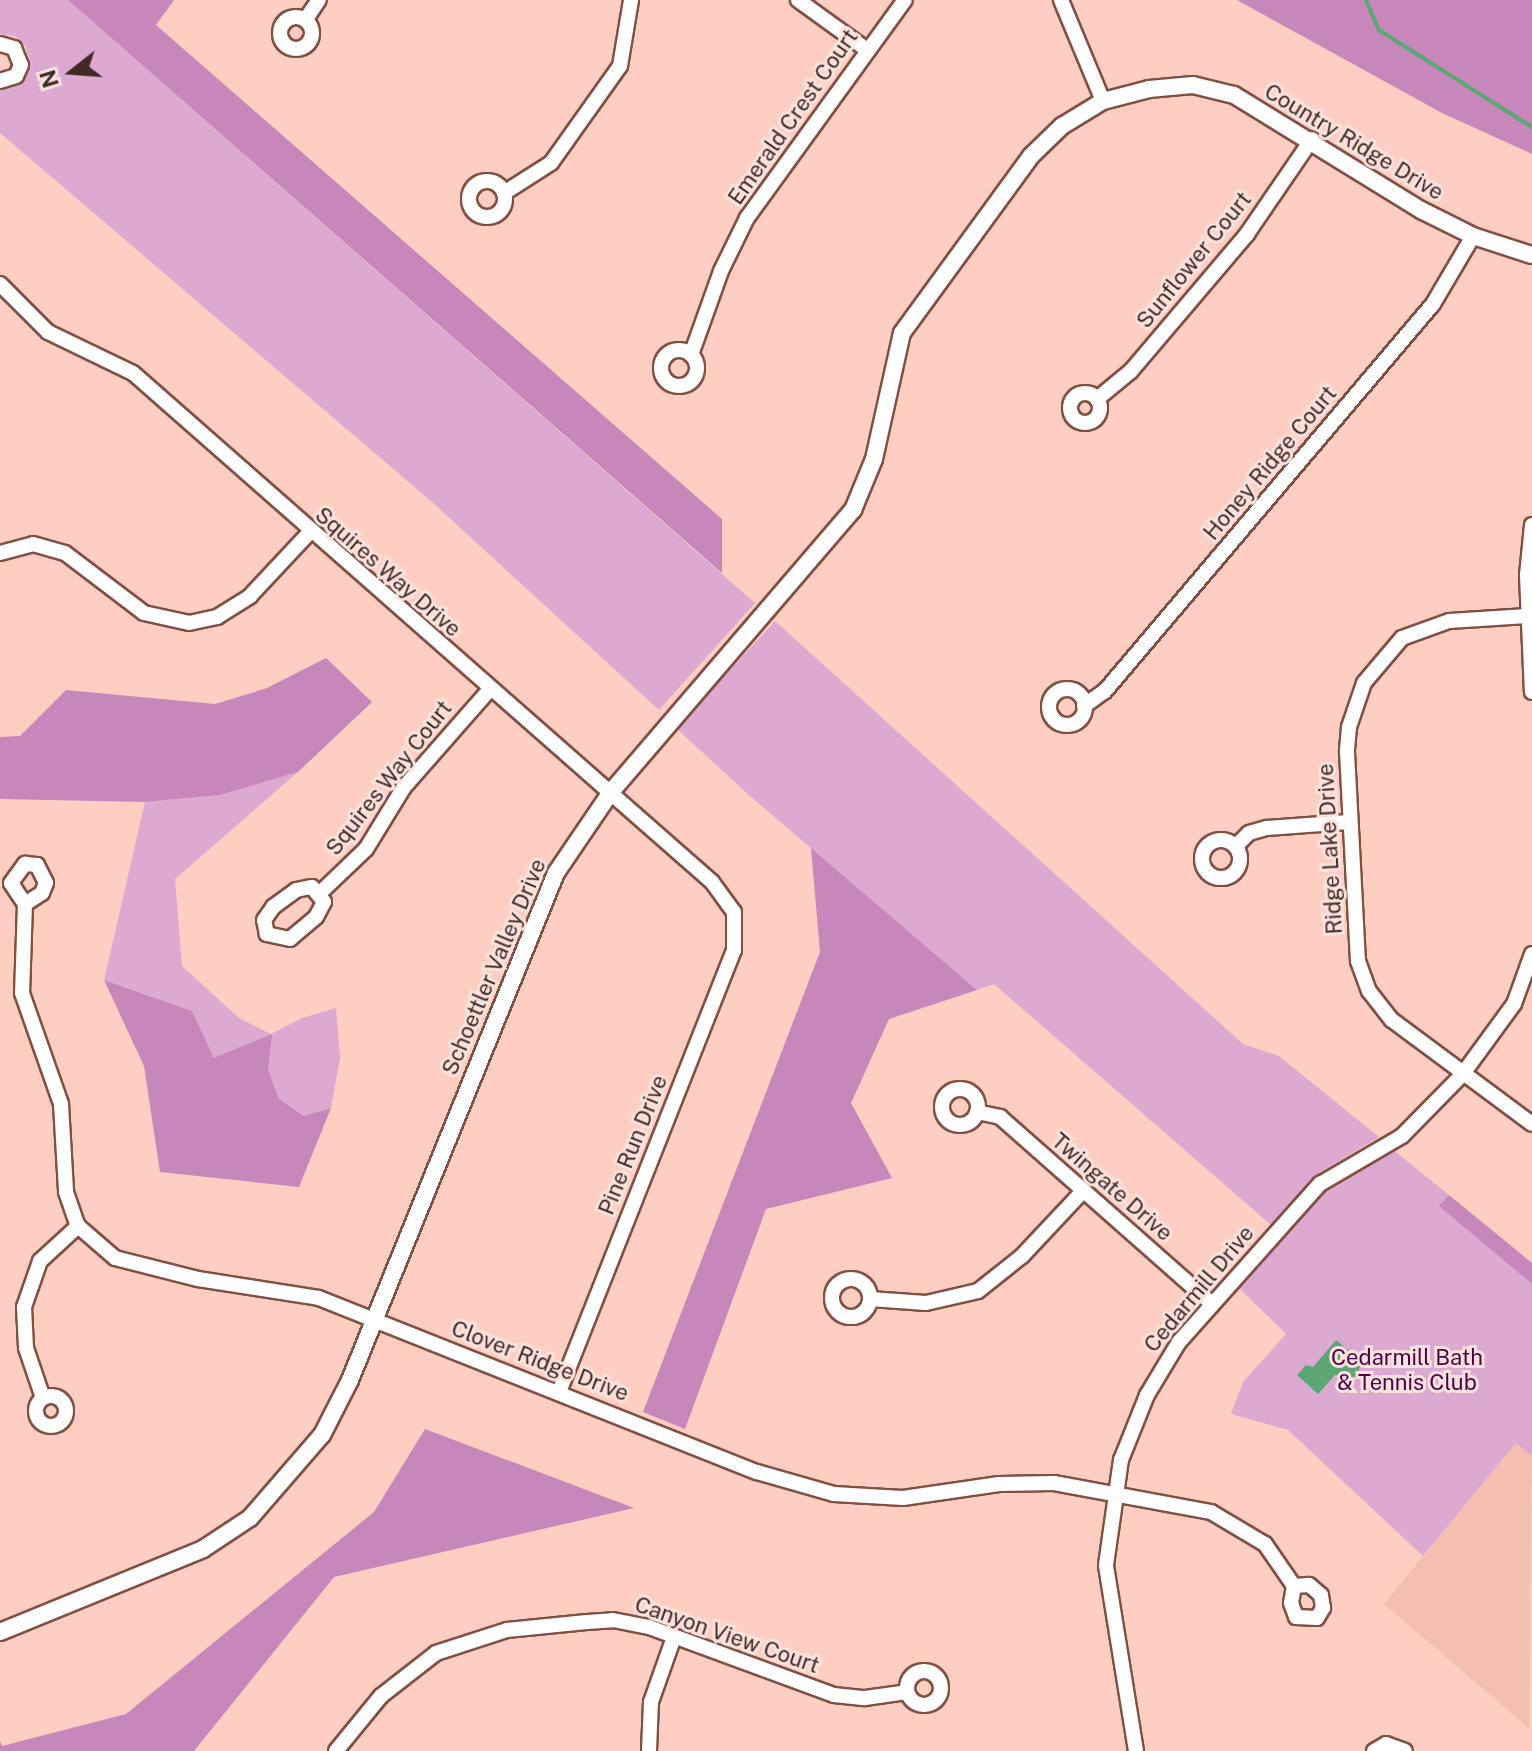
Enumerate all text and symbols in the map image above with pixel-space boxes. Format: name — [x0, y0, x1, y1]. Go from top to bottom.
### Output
street label: Emerald Crest Court — [723, 24, 863, 210]
north arrow — [32, 32, 112, 112]
text: N — [34, 67, 64, 91]
street label: Country Ridge Drive — [1260, 78, 1448, 206]
street label: Sunflower Court — [1131, 187, 1257, 333]
street label: Honey Ridge Court — [1198, 381, 1342, 545]
street label: Squires Way Drive — [309, 501, 467, 643]
street label: Squires Way Court — [320, 695, 458, 861]
street label: Ridge Lake Drive — [1312, 763, 1348, 935]
street label: Schoettler Valley Drive — [436, 855, 552, 1079]
street label: Pine Run Drive — [593, 1071, 673, 1219]
street label: Twingate Drive — [1046, 1127, 1178, 1247]
street label: Cedarmill Drive — [1138, 1220, 1260, 1358]
street label: Clover Ridge Drive — [448, 1315, 632, 1407]
park label: Cedarmill Bath & Tennis Club — [1331, 1344, 1483, 1396]
street label: Canyon View Court — [631, 1591, 823, 1679]

